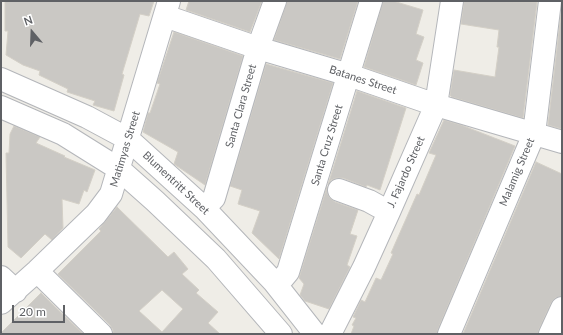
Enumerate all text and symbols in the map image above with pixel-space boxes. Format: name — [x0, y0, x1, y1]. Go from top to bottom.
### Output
north arrow — [12, 12, 52, 52]
text: N — [22, 13, 34, 28]
street label: Santa Clara Street — [223, 63, 259, 149]
street label: Batanes Street — [328, 63, 398, 97]
street label: Santa Cruz Street — [308, 103, 346, 187]
street label: Matimyas Street — [107, 109, 143, 189]
street label: J. Fajardo Street — [384, 134, 428, 210]
street label: Malamig Street — [497, 136, 537, 208]
street label: Blumentritt Street — [140, 149, 212, 217]
scale bar — [14, 297, 67, 323]
text: 20 m — [19, 304, 46, 319]

